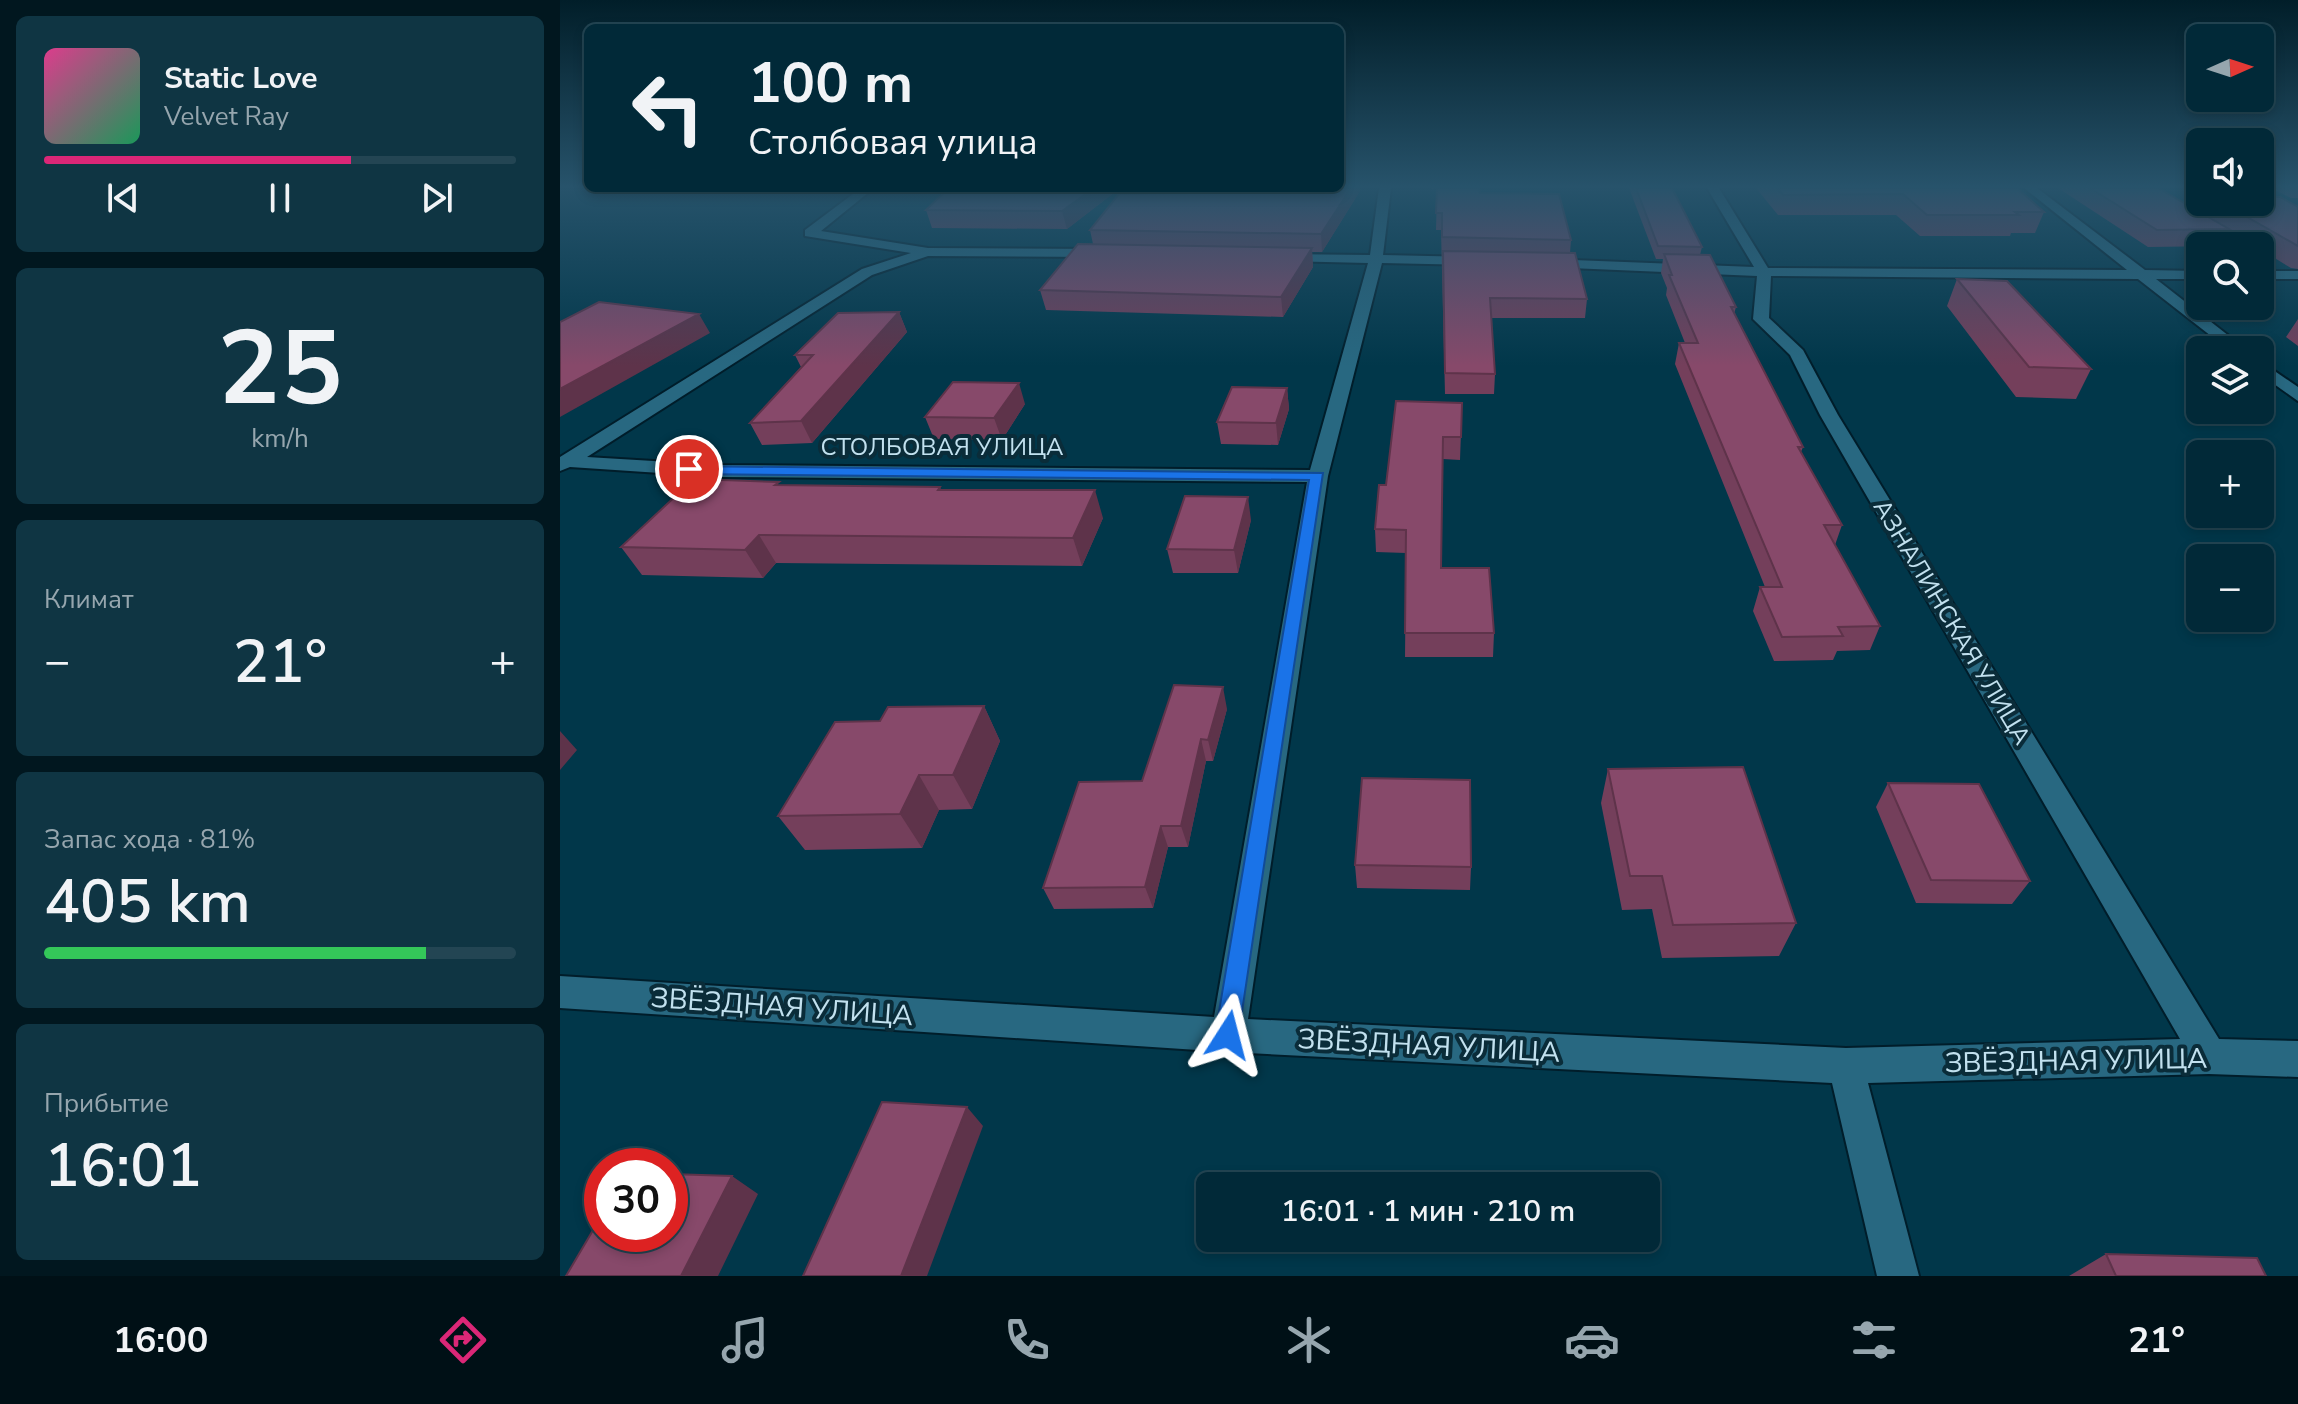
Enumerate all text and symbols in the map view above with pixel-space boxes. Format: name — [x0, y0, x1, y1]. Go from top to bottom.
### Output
north arrow — [2186, 24, 2274, 112]
map controls — [2186, 24, 2274, 632]
text: 100 m — [748, 45, 913, 122]
icon: left — [616, 56, 720, 160]
text: Static Love — [164, 58, 318, 99]
text: Velvet Ray — [164, 99, 289, 134]
text: Столбовая улица — [748, 118, 1038, 167]
button: sound — [2186, 128, 2274, 216]
icon: previous — [101, 176, 145, 220]
icon: pause — [258, 176, 302, 220]
icon: next — [415, 176, 459, 220]
button: search — [2186, 232, 2274, 320]
text: 25 — [218, 298, 342, 440]
button: layers — [2186, 336, 2274, 424]
text: km/h — [251, 421, 309, 456]
street label: СТОЛБОВАЯ УЛИЦА — [821, 431, 1064, 463]
pin — [655, 435, 723, 503]
button: + — [2186, 440, 2274, 528]
icon: arrive — [667, 447, 711, 491]
street label: АЗНАЛИНСКАЯ УЛИЦА — [1866, 493, 2038, 751]
button: − — [2186, 544, 2274, 632]
text: Климат — [44, 582, 133, 617]
text: 21° — [233, 621, 327, 703]
text: − — [44, 632, 70, 692]
text: + — [490, 632, 516, 692]
text: Запас хода · 81% — [44, 822, 255, 857]
text: 405 km — [44, 861, 251, 943]
street label: ЗВЁЗДНАЯ УЛИЦА — [650, 979, 914, 1035]
position arrow — [1186, 993, 1270, 1077]
street label: ЗВЁЗДНАЯ УЛИЦА — [1297, 1020, 1561, 1072]
street label: ЗВЁЗДНАЯ УЛИЦА — [1944, 1040, 2208, 1082]
text: Прибытие — [44, 1086, 169, 1121]
text: 16:01 — [44, 1125, 202, 1207]
speed limit sign: 30 — [584, 1148, 688, 1252]
text: 16:01 · 1 мин · 210 m — [1281, 1191, 1575, 1232]
icon: directions — [435, 1312, 491, 1368]
icon: music — [717, 1312, 773, 1368]
icon: phone — [999, 1312, 1055, 1368]
icon: climate — [1281, 1312, 1337, 1368]
icon: car — [1564, 1312, 1620, 1368]
icon: filters — [1846, 1312, 1902, 1368]
text: 16:00 — [113, 1316, 208, 1365]
text: 21° — [2128, 1316, 2185, 1365]

